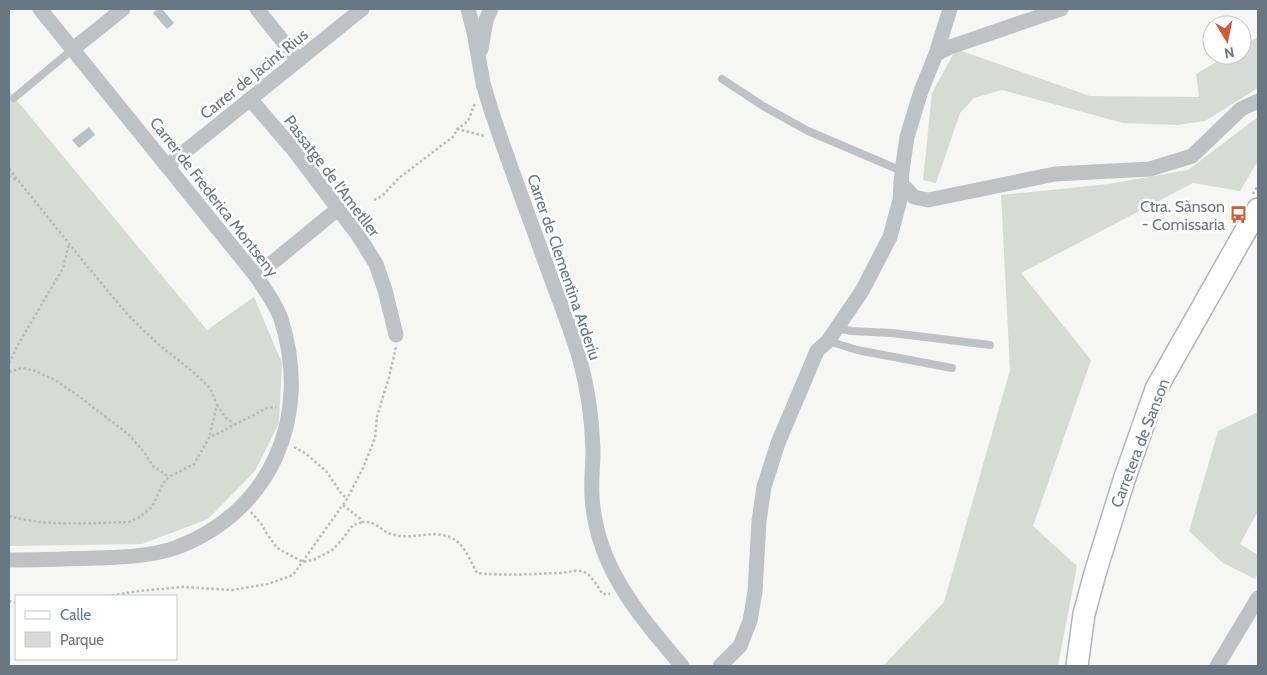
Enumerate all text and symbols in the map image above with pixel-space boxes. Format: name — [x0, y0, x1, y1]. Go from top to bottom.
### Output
north arrow — [1202, 15, 1252, 65]
street label: Carrer de Jacint Rius — [196, 25, 312, 123]
text: N — [1223, 43, 1236, 63]
street label: Passatge de l'Ametller — [280, 112, 384, 241]
street label: Carrer de Frederica Montseny — [146, 113, 282, 281]
street label: Carrer de Clementina Arderiu — [523, 172, 605, 362]
place label: Ctra. Sànson - Comissaria — [1140, 197, 1225, 234]
bus stop icon: Ctra. Sànson - Comissaria — [1229, 205, 1249, 225]
street label: Carretera de Sanson — [1107, 376, 1173, 510]
legend — [15, 595, 178, 660]
text: Calle — [60, 606, 91, 624]
text: Parque — [60, 631, 104, 649]

